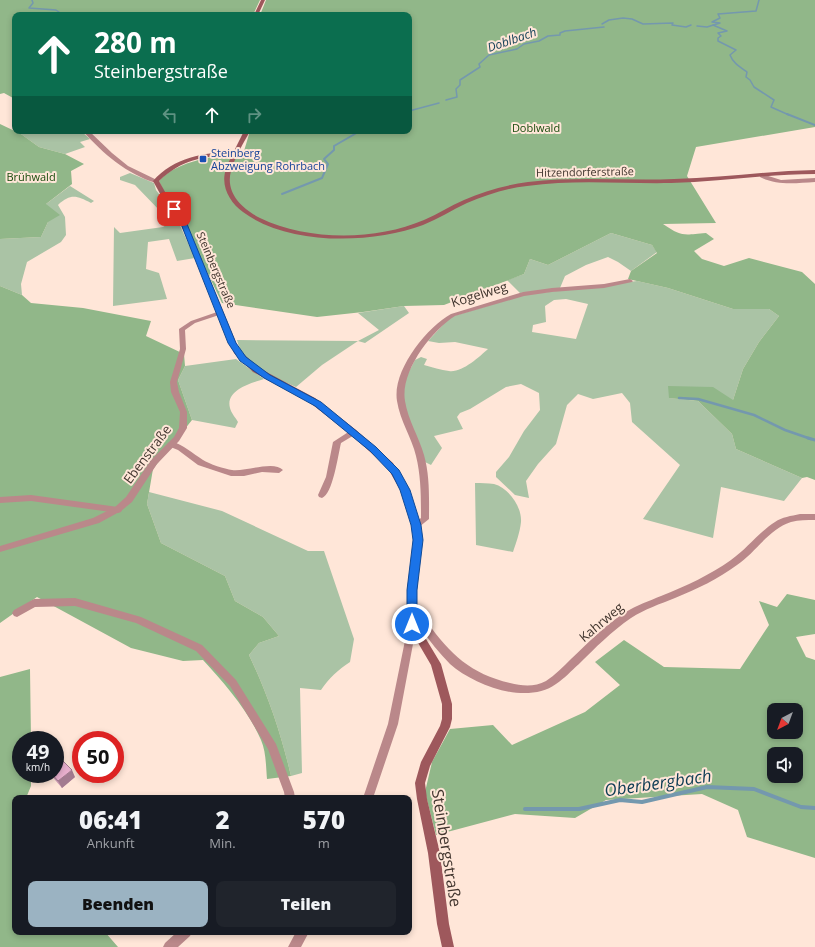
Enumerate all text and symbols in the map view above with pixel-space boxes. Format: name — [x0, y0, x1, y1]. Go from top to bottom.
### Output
text: 280 m — [94, 23, 177, 61]
water label: Doblbach — [485, 23, 539, 56]
icon: ahead — [28, 28, 80, 80]
text: Steinbergstraße — [94, 59, 228, 83]
icon: left — [159, 104, 181, 126]
icon: ahead — [201, 104, 223, 126]
icon: right — [243, 104, 265, 126]
park label: Doblwald — [512, 120, 560, 135]
place label: Steinberg Abzweigung Rohrbach — [211, 145, 325, 173]
marker: Steinberg Abzweigung Rohrbach — [198, 154, 208, 164]
street label: Hitzendorferstraße — [536, 163, 634, 180]
park label: Brühwald — [6, 169, 56, 184]
pin — [157, 192, 191, 226]
icon: arrive — [163, 198, 185, 220]
street label: Steinbergstraße — [194, 229, 239, 310]
street label: Kogelweg — [449, 277, 509, 311]
street label: Ebenstraße — [119, 421, 175, 487]
street label: Kahrweg — [575, 598, 627, 646]
position arrow — [391, 603, 433, 645]
north arrow — [767, 703, 803, 739]
map controls — [767, 703, 803, 783]
speed limit sign: 50 — [72, 731, 124, 783]
text: 49 — [27, 738, 49, 765]
button: sound — [767, 747, 803, 783]
text: km/h — [26, 760, 50, 774]
water label: Oberbergbach — [603, 764, 713, 801]
street label: Steinbergstraße — [427, 788, 467, 909]
text: 06:41 — [79, 803, 142, 836]
text: 2 — [215, 803, 230, 836]
text: 570 — [303, 803, 345, 836]
text: Ankunft — [87, 834, 135, 852]
text: Min. — [209, 834, 236, 852]
text: m — [318, 834, 330, 852]
button: Beenden — [28, 881, 208, 927]
button: Teilen — [216, 881, 396, 927]

